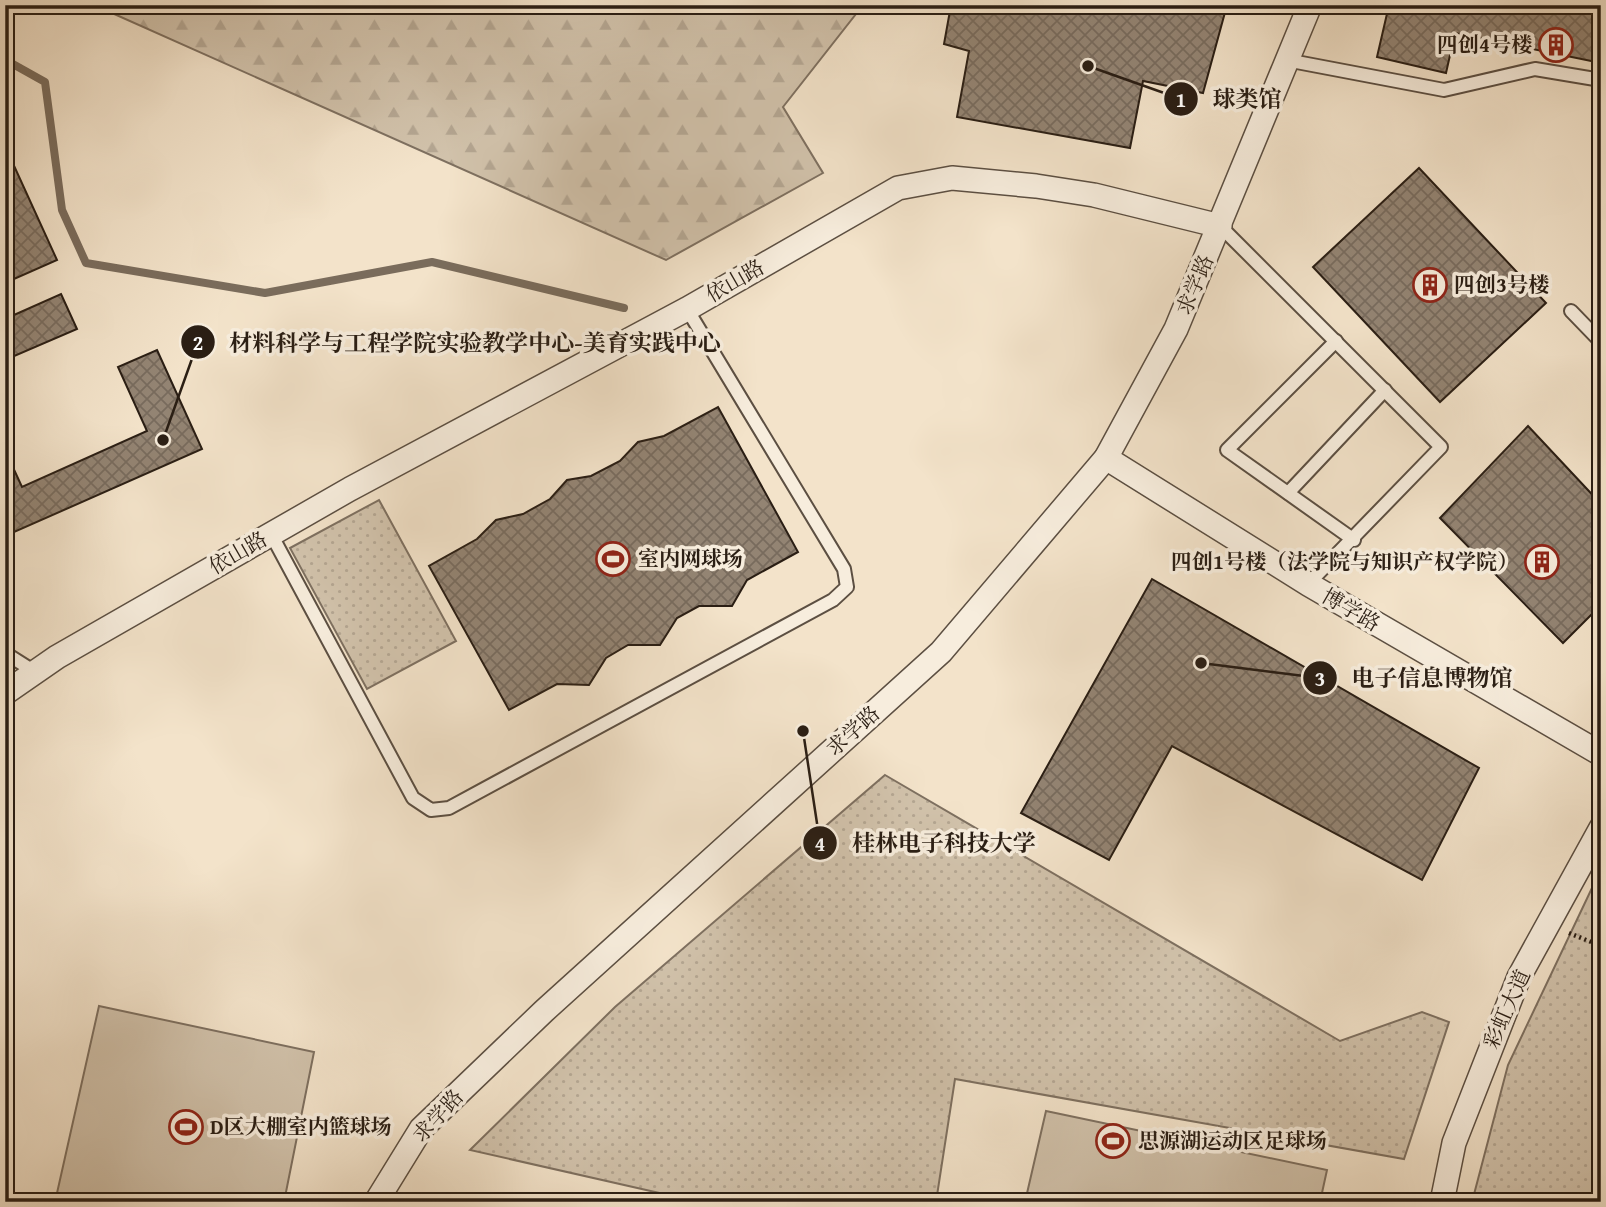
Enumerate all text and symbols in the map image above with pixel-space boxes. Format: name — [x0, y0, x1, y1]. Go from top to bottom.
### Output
building icon: 四创4号楼 — [1537, 26, 1575, 64]
place label: 四创4号楼 — [1437, 29, 1532, 60]
callout: 球类馆 — [1163, 77, 1295, 121]
text: 球类馆 — [1213, 82, 1282, 115]
text: 1 — [1176, 84, 1186, 115]
street label: 求学路 — [1168, 250, 1221, 320]
street label: 依山路 — [700, 251, 770, 310]
building icon: 四创3号楼 — [1411, 266, 1449, 304]
place label: 四创3号楼 — [1454, 269, 1549, 300]
callout: 材料科学与工程学院实验教学中心-美育实践中心 — [181, 320, 735, 364]
text: 材料科学与工程学院实验教学中心-美育实践中心 — [229, 326, 721, 359]
text: 2 — [193, 327, 203, 358]
street label: 依山路 — [203, 523, 273, 582]
sports icon: 室内网球场 — [594, 540, 632, 578]
place label: 室内网球场 — [638, 543, 743, 574]
building icon: 四创1号楼（法学院与知识产权学院） — [1523, 543, 1561, 581]
place label: 四创1号楼（法学院与知识产权学院） — [1171, 546, 1518, 577]
street label: 博学路 — [1316, 580, 1386, 639]
callout: 电子信息博物馆 — [1303, 656, 1527, 700]
text: 电子信息博物馆 — [1352, 661, 1513, 694]
text: 3 — [1315, 663, 1325, 694]
street label: 求学路 — [819, 698, 886, 763]
callout: 桂林电子科技大学 — [803, 821, 1050, 865]
text: 桂林电子科技大学 — [852, 826, 1036, 859]
text: 4 — [815, 828, 826, 859]
street label: 彩虹大道 — [1475, 964, 1538, 1053]
street label: 求学路 — [405, 1082, 470, 1149]
sports icon: D区大棚室内篮球场 — [167, 1108, 205, 1146]
place label: D区大棚室内篮球场 — [210, 1111, 392, 1142]
sports icon: 思源湖运动区足球场 — [1094, 1122, 1132, 1160]
place label: 思源湖运动区足球场 — [1138, 1125, 1327, 1156]

